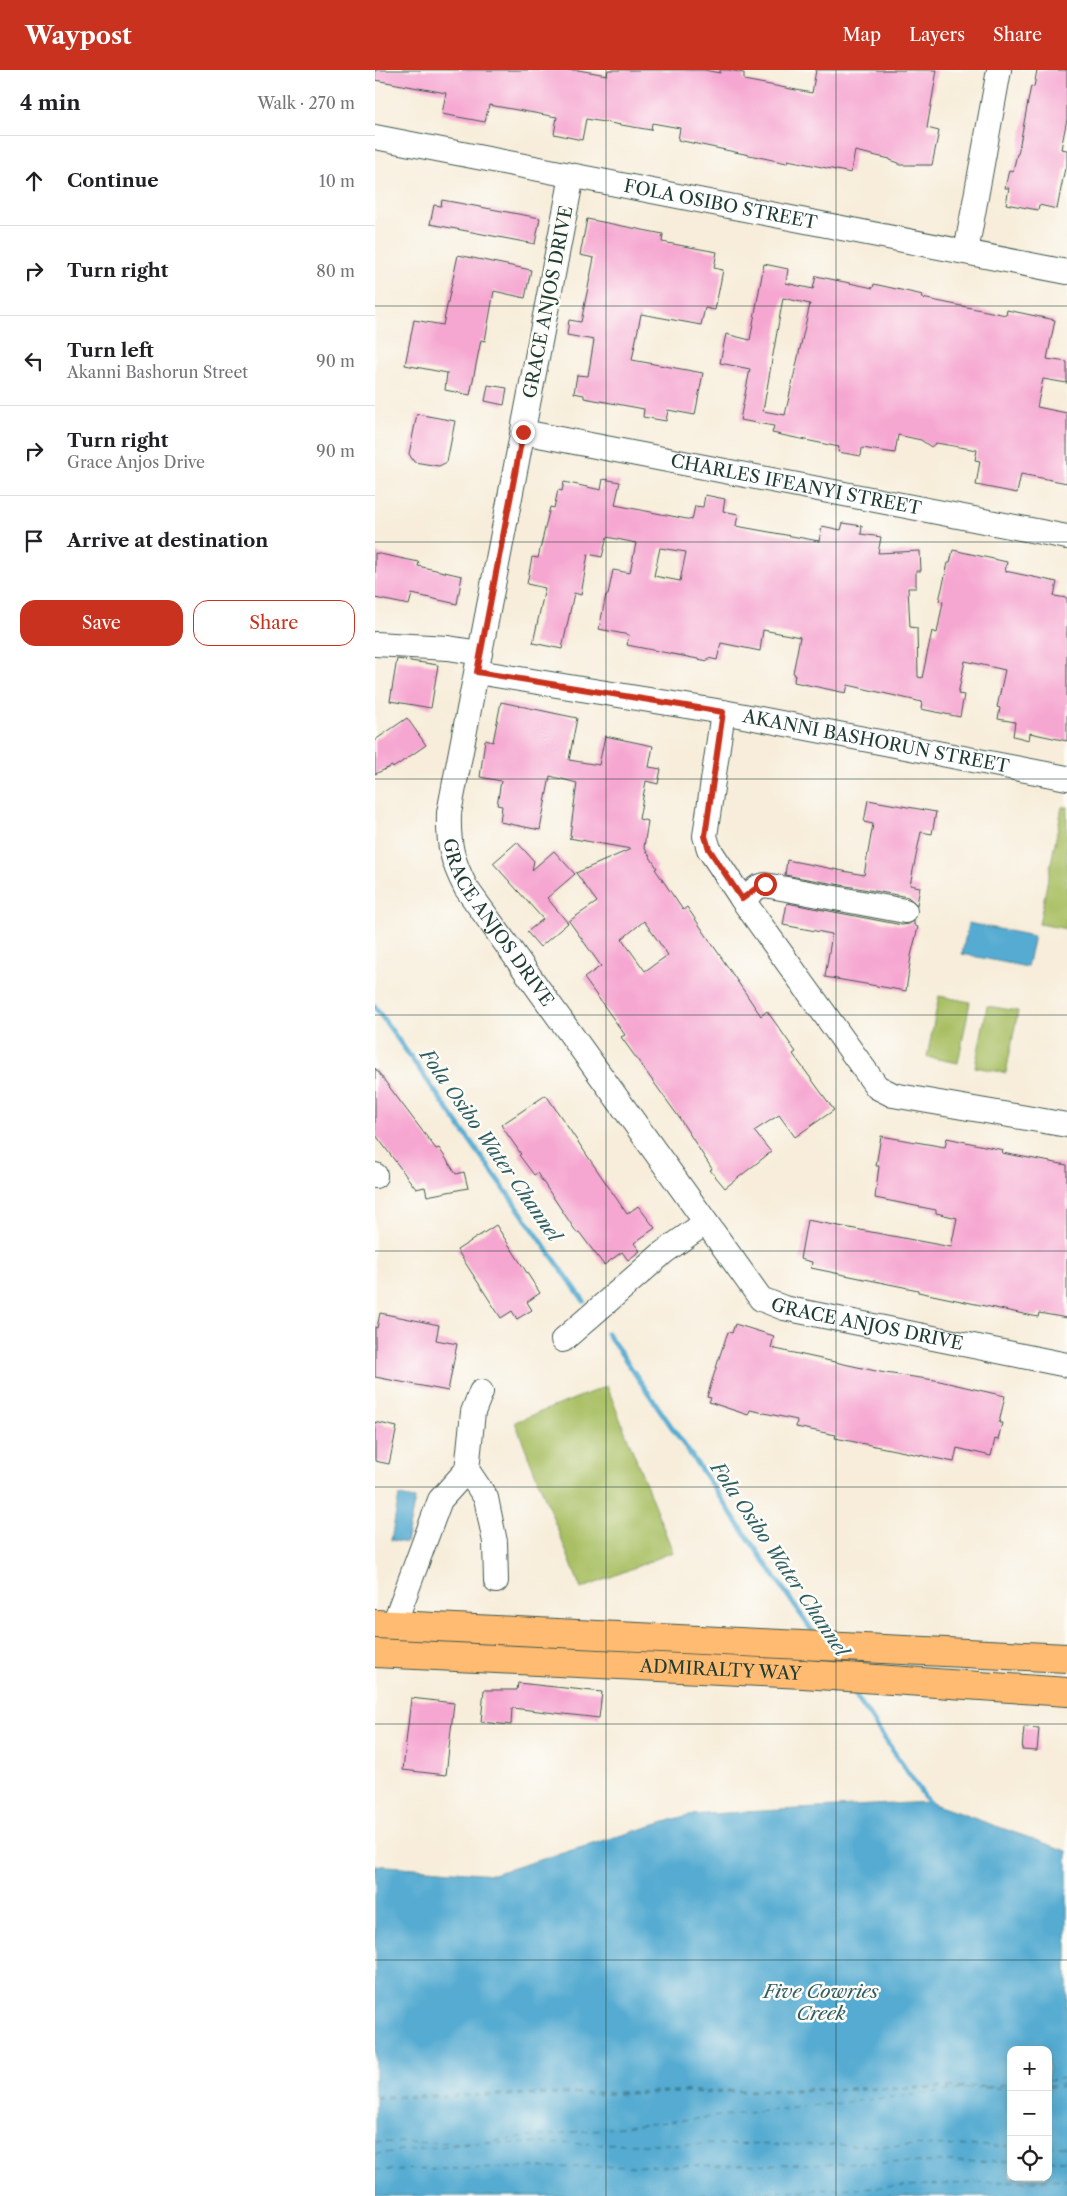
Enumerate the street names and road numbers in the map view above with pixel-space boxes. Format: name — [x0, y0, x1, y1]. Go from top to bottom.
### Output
street label: FOLA OSIBO STREET — [622, 175, 819, 234]
street label: GRACE ANJOS DRIVE — [519, 204, 577, 400]
street label: CHARLES IFEANYI STREET — [669, 450, 924, 520]
street label: AKANNI BASHORUN STREET — [740, 705, 1011, 778]
street label: GRACE ANJOS DRIVE — [439, 837, 558, 1011]
street label: GRACE ANJOS DRIVE — [768, 1293, 965, 1355]
street label: ADMIRALTY WAY — [638, 1655, 803, 1685]

